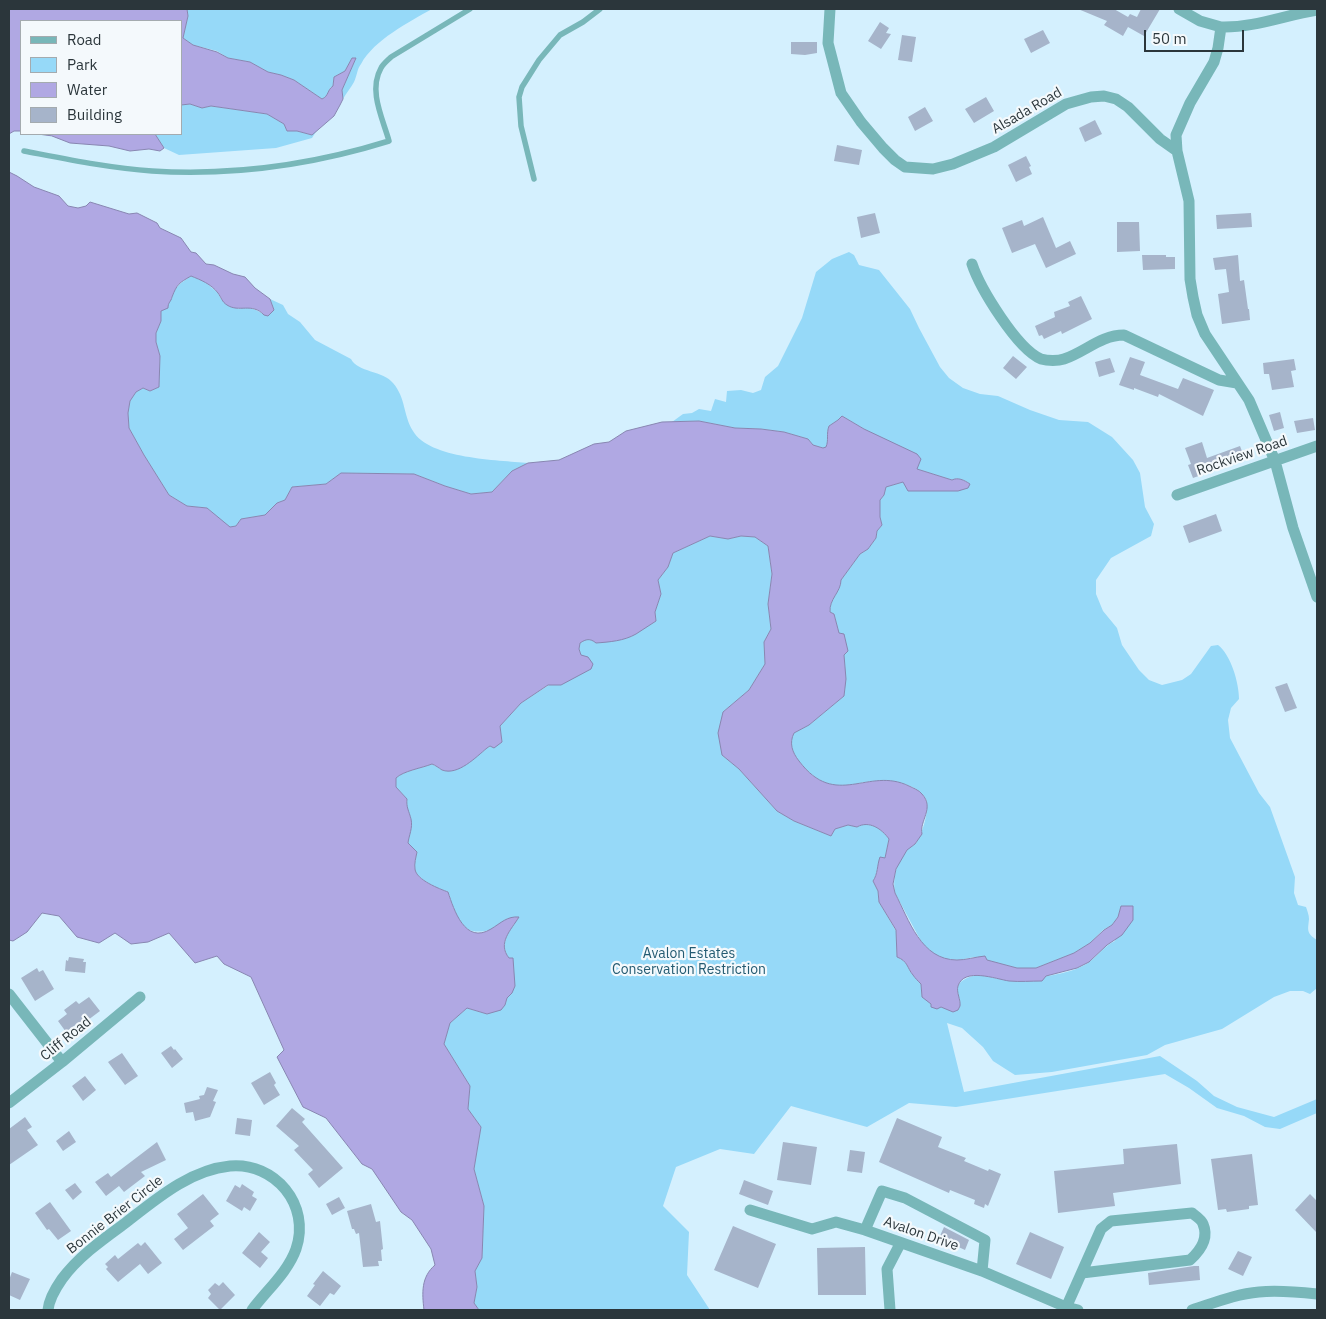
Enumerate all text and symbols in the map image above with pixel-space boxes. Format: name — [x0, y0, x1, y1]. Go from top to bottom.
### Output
legend — [20, 20, 182, 135]
scale bar — [1146, 20, 1246, 52]
text: 50 m — [1152, 29, 1187, 48]
text: Road — [67, 30, 102, 49]
text: Park — [67, 55, 97, 74]
text: Water — [67, 80, 107, 99]
street label: Alsada Road — [989, 84, 1065, 138]
text: Building — [67, 105, 122, 124]
street label: Rockview Road — [1194, 433, 1290, 479]
park label: Avalon Estates Conservation Restriction — [612, 946, 766, 979]
street label: Cliff Road — [37, 1013, 95, 1065]
street label: Bonnie Brier Circle — [64, 1172, 166, 1258]
street label: Avalon Drive — [881, 1213, 961, 1255]

